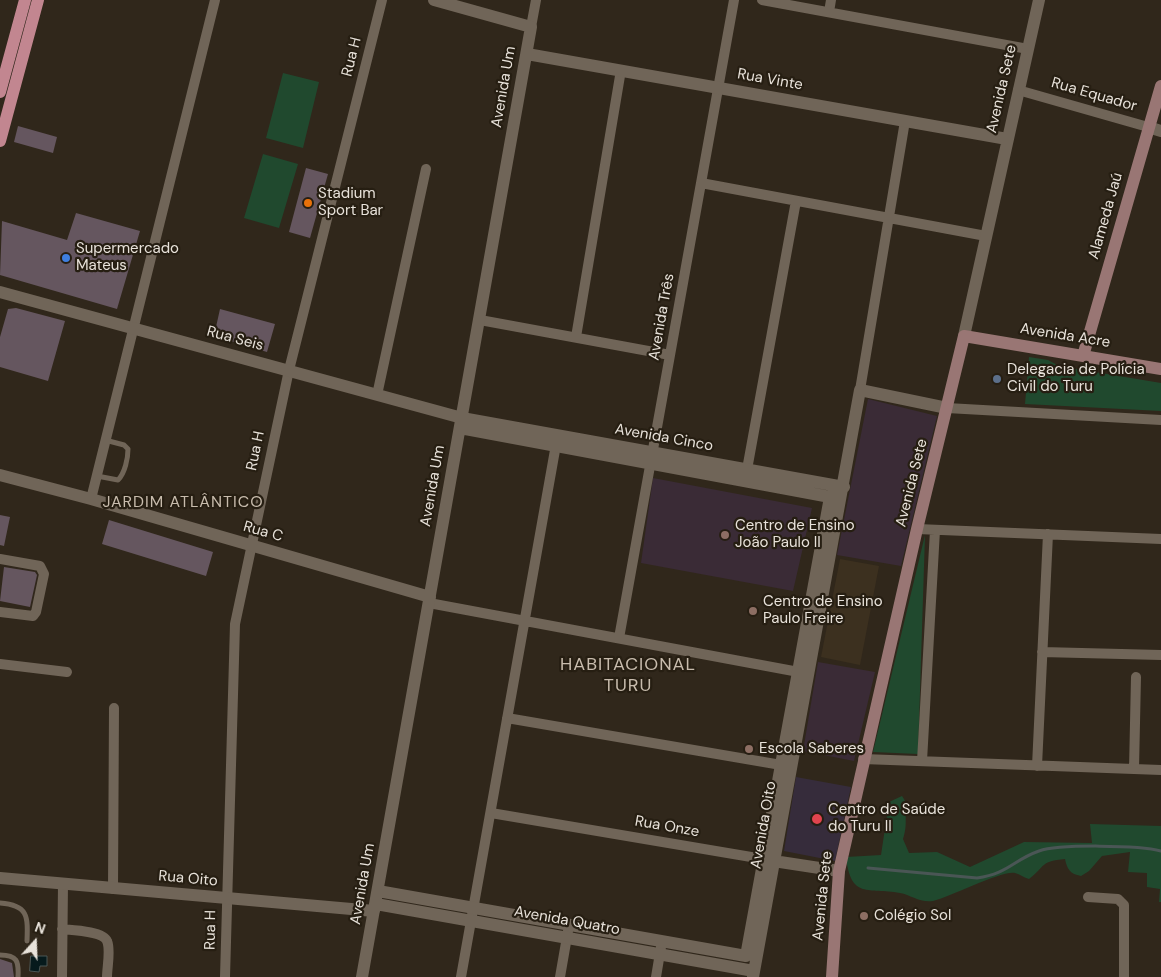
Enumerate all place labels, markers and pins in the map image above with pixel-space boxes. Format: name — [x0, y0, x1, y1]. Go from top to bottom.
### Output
place label: Stadium Sport Bar — [318, 185, 383, 220]
marker: Stadium Sport Bar — [302, 197, 314, 209]
place label: Supermercado Mateus — [76, 240, 179, 275]
marker: Supermercado Mateus — [60, 252, 72, 264]
place label: Delegacia de Polícia Civil do Turu — [1007, 361, 1145, 396]
marker: Delegacia de Polícia Civil do Turu — [991, 373, 1003, 385]
place label: Centro de Ensino João Paulo II — [735, 517, 855, 552]
marker: Centro de Ensino João Paulo II — [719, 529, 731, 541]
place label: Centro de Ensino Paulo Freire — [763, 593, 883, 628]
marker: Centro de Ensino Paulo Freire — [747, 605, 759, 617]
place label: Escola Saberes — [759, 740, 864, 758]
marker: Escola Saberes — [743, 743, 755, 755]
place label: Centro de Saúde do Turu II — [828, 801, 945, 836]
marker: Centro de Saúde do Turu II — [810, 812, 824, 826]
place label: Colégio Sol — [874, 907, 951, 925]
marker: Colégio Sol — [858, 910, 870, 922]

